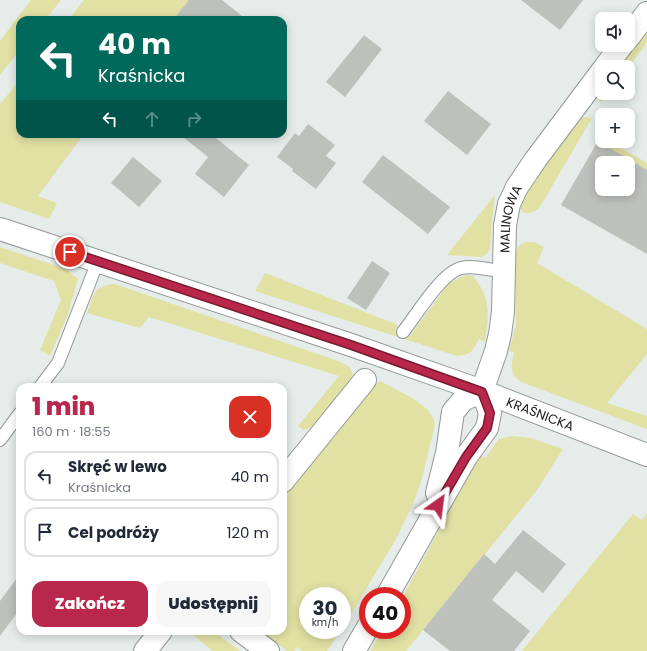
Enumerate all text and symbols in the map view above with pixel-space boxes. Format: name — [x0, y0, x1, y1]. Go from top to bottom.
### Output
map controls — [595, 12, 635, 196]
button: sound — [595, 12, 635, 52]
text: 40 m — [98, 25, 171, 64]
icon: left — [32, 32, 84, 84]
button: search — [595, 60, 635, 100]
text: Kraśnicka — [98, 63, 185, 88]
icon: left — [99, 108, 121, 130]
icon: ahead — [141, 108, 163, 130]
icon: right — [183, 108, 205, 130]
button: + — [595, 108, 635, 148]
button: − — [595, 156, 635, 196]
street label: MALINOWA — [495, 181, 526, 253]
pin — [53, 235, 87, 269]
icon: arrive — [59, 241, 81, 263]
text: 1 min — [32, 390, 95, 423]
street label: KRAŚNICKA — [504, 392, 577, 435]
button: close — [229, 396, 271, 438]
text: 160 m · 18:55 — [32, 422, 111, 441]
text: Skręć w lewo — [68, 456, 167, 477]
icon: left — [34, 465, 56, 487]
text: 40 m — [231, 466, 269, 487]
text: Kraśnicka — [68, 478, 131, 497]
position arrow — [417, 484, 459, 526]
icon: arrive — [34, 521, 56, 543]
text: Cel podróży — [68, 522, 159, 543]
text: 120 m — [227, 522, 269, 543]
button: Zakończ — [32, 581, 148, 627]
button: Udostępnij — [156, 581, 271, 627]
speed limit sign: 40 — [359, 587, 411, 639]
text: 30 — [312, 594, 338, 622]
text: km/h — [312, 615, 338, 630]

